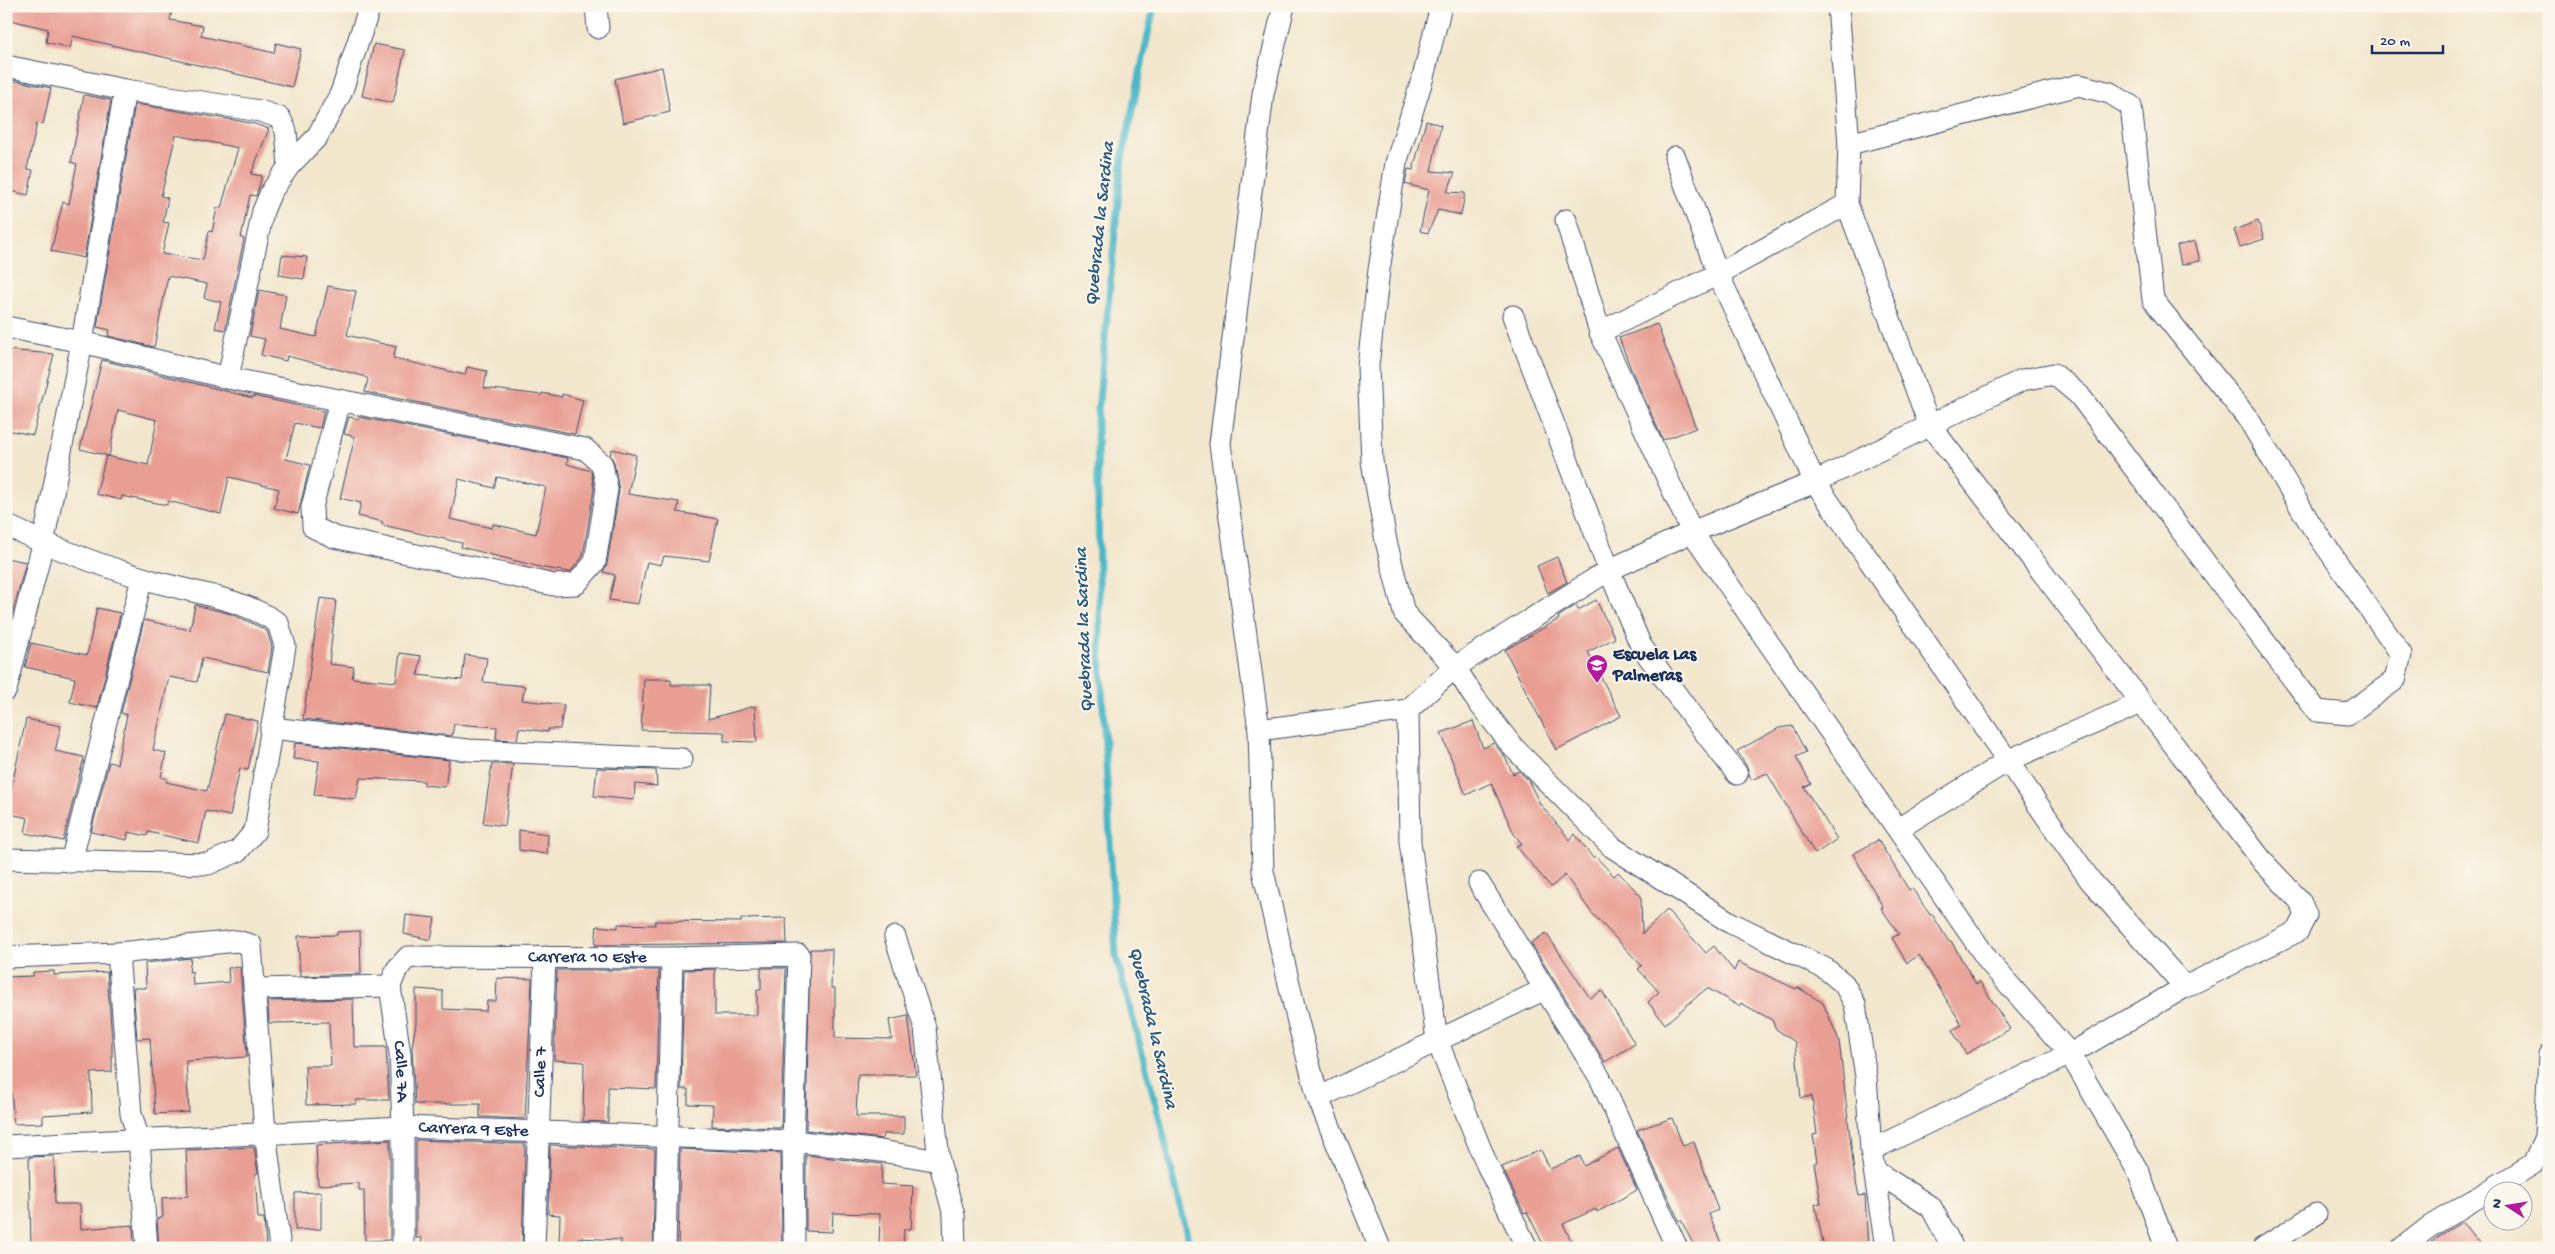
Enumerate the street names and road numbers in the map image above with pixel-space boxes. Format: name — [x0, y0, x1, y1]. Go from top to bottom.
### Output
street label: Carrera 10 Este — [528, 947, 647, 968]
street label: Calle 7A — [388, 1039, 413, 1104]
street label: Calle 7 — [529, 1046, 552, 1098]
street label: Carrera 9 Este — [418, 1117, 530, 1142]

